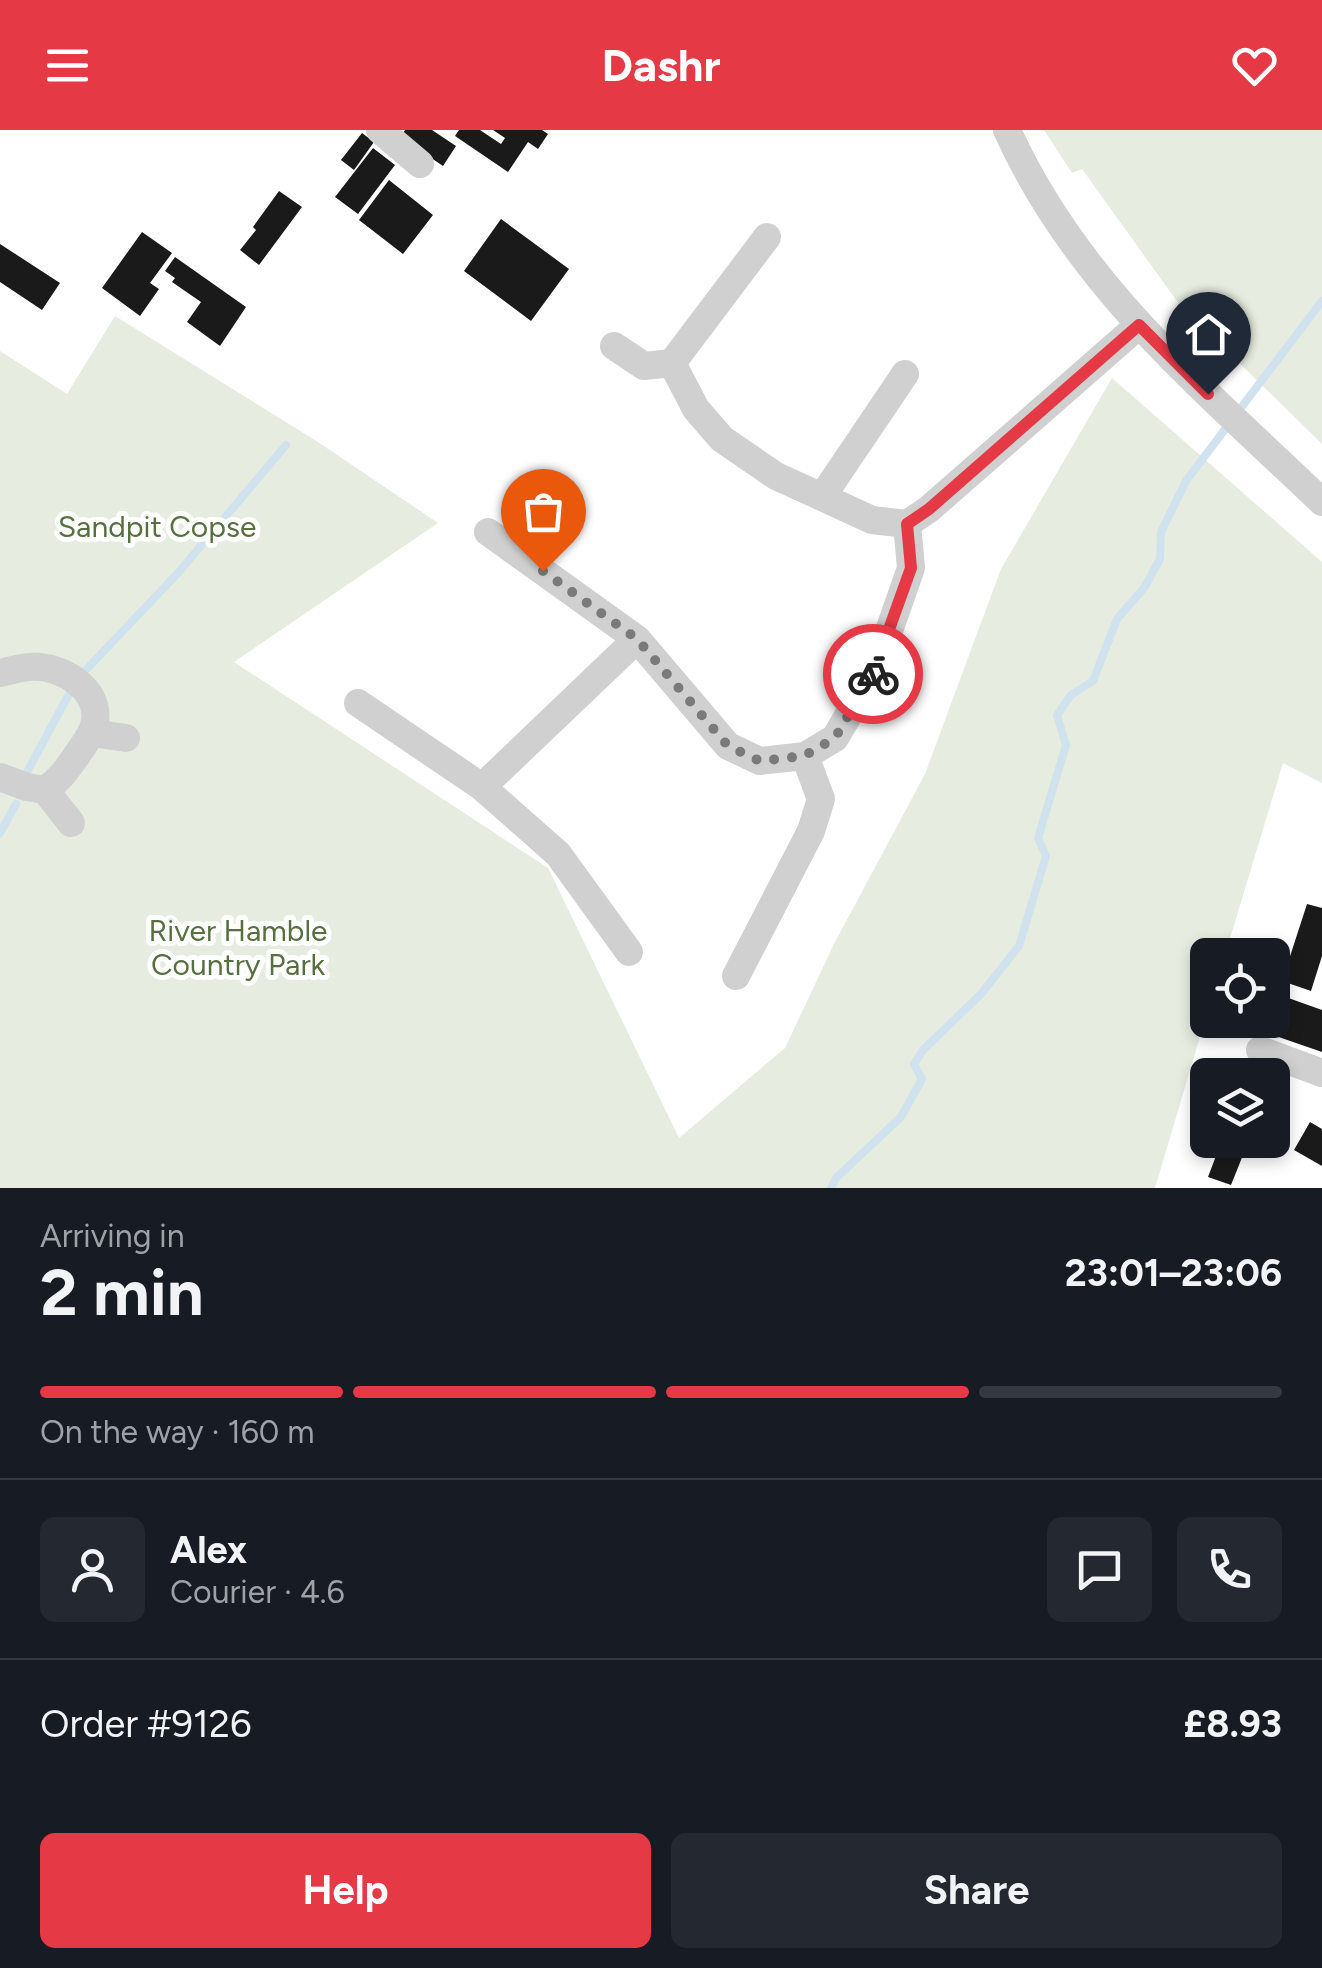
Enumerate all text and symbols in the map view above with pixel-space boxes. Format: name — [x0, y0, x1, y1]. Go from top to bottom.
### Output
icon: menu — [40, 38, 95, 93]
text: Dashr — [601, 38, 721, 92]
icon: heart — [1227, 38, 1282, 93]
pin — [1166, 292, 1251, 395]
icon: home — [1181, 307, 1236, 362]
pin — [501, 469, 586, 572]
icon: bag — [516, 484, 571, 539]
park label: Sandpit Copse — [58, 508, 256, 545]
courier — [823, 624, 923, 724]
icon: bike — [846, 647, 901, 702]
park label: River Hamble Country Park — [149, 912, 327, 983]
map controls — [1190, 938, 1290, 1158]
button: locate — [1190, 938, 1290, 1038]
button: layers — [1190, 1058, 1290, 1158]
text: Arriving in — [40, 1217, 185, 1255]
text: 23:01–23:06 — [1065, 1250, 1282, 1296]
text: 2 min — [40, 1253, 204, 1331]
text: On the way · 160 m — [40, 1413, 314, 1451]
button: person — [40, 1517, 145, 1622]
button: chat — [1047, 1517, 1152, 1622]
button: phone — [1177, 1517, 1282, 1622]
text: Alex — [170, 1527, 247, 1573]
text: Courier · 4.6 — [170, 1573, 345, 1611]
text: Order #9126 — [40, 1701, 251, 1747]
text: £8.93 — [1184, 1701, 1282, 1747]
button: Help — [40, 1833, 651, 1948]
button: Share — [671, 1833, 1282, 1948]

